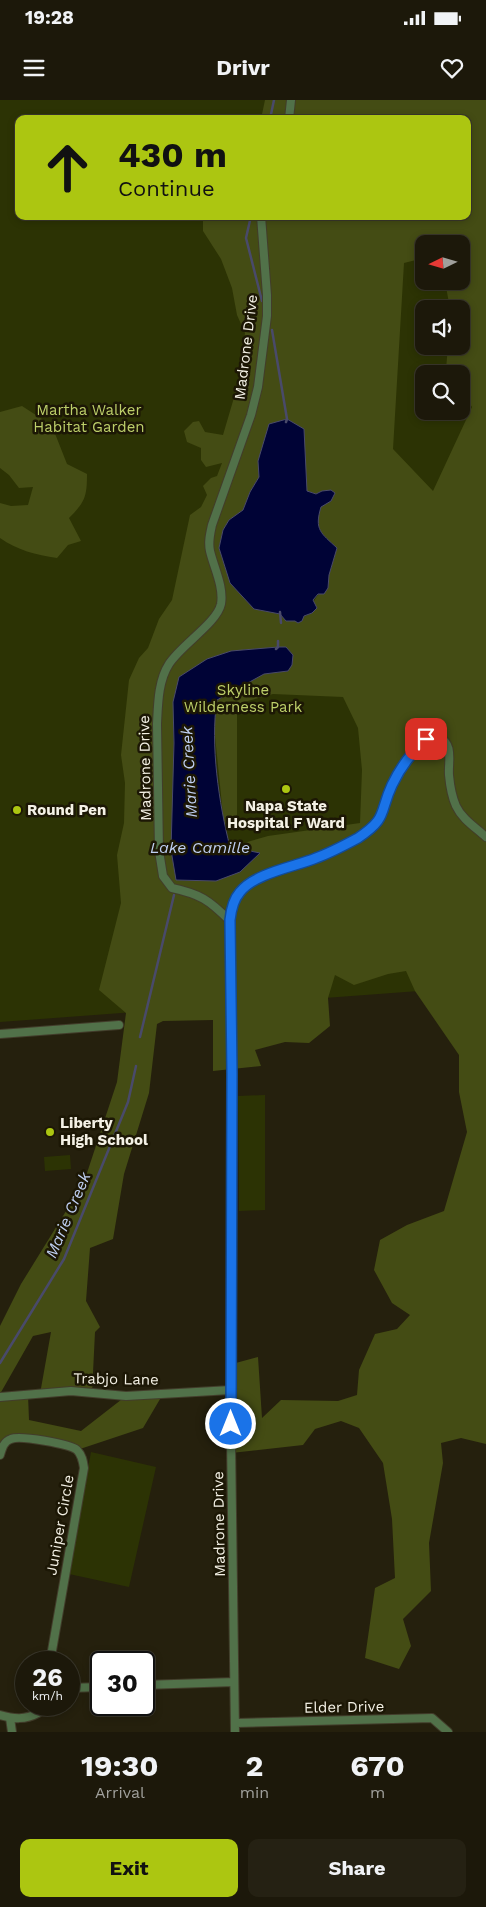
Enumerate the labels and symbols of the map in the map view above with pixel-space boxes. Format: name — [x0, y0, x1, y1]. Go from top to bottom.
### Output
north arrow — [415, 235, 470, 290]
street label: Madrone Drive — [231, 293, 261, 401]
park label: Martha Walker Habitat Garden — [33, 401, 145, 436]
park label: Skyline Wilderness Park — [184, 681, 303, 716]
street label: Madrone Drive — [135, 715, 155, 821]
pin — [405, 718, 447, 760]
water label: Marie Creek — [177, 724, 201, 818]
marker: Napa State Hospital F Ward — [280, 783, 292, 795]
place label: Napa State Hospital F Ward — [227, 797, 345, 832]
place label: Round Pen — [27, 801, 106, 819]
marker: Round Pen — [11, 804, 23, 816]
water label: Lake Camille — [150, 838, 250, 857]
place label: Liberty High School — [60, 1114, 148, 1149]
marker: Liberty High School — [44, 1126, 56, 1138]
water label: Marie Creek — [41, 1168, 95, 1261]
street label: Trabjo Lane — [73, 1369, 159, 1389]
position arrow — [204, 1397, 256, 1449]
street label: Madrone Drive — [209, 1471, 229, 1577]
street label: Juniper Circle — [42, 1473, 78, 1577]
speed limit sign: 30 — [90, 1651, 155, 1716]
street label: Elder Drive — [304, 1697, 384, 1717]

